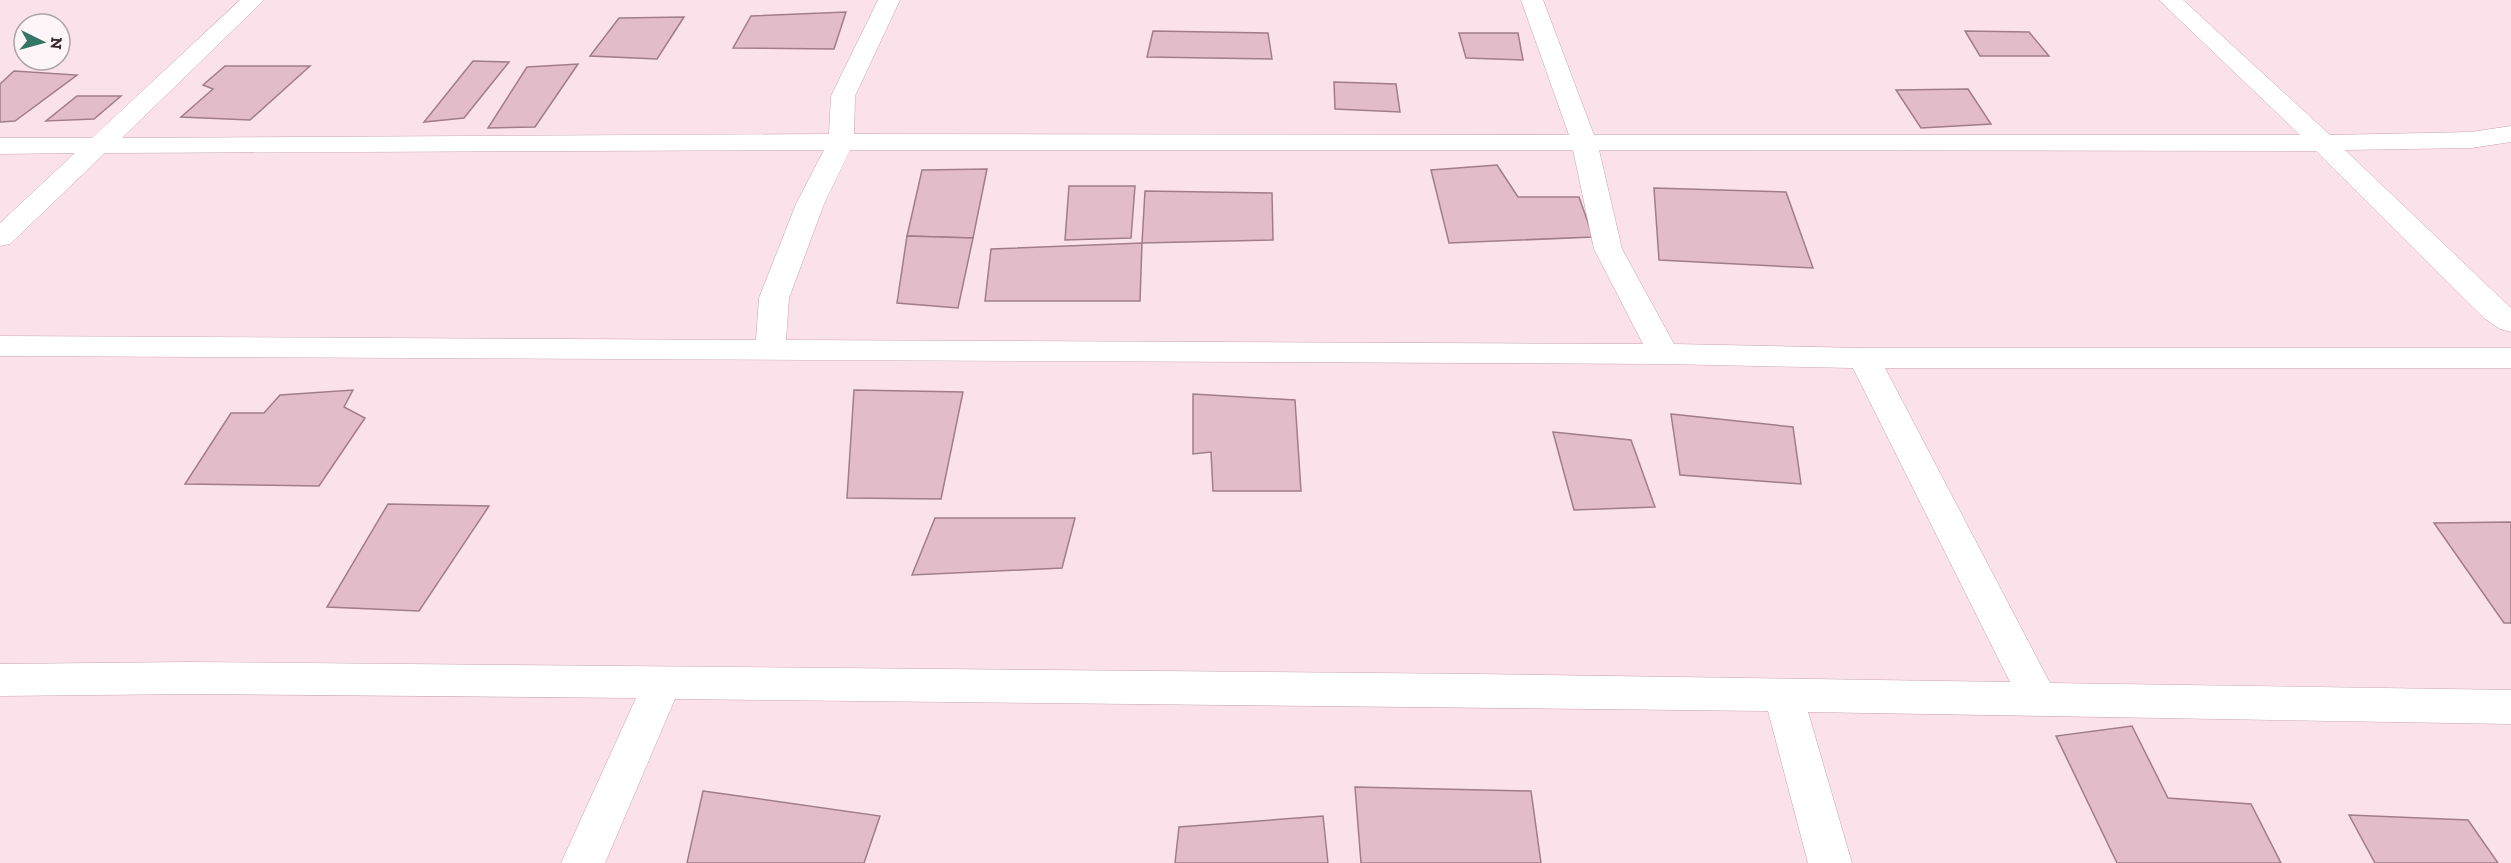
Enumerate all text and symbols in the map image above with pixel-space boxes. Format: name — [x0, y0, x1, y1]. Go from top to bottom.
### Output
north arrow — [12, 12, 72, 72]
text: N — [46, 36, 66, 50]

